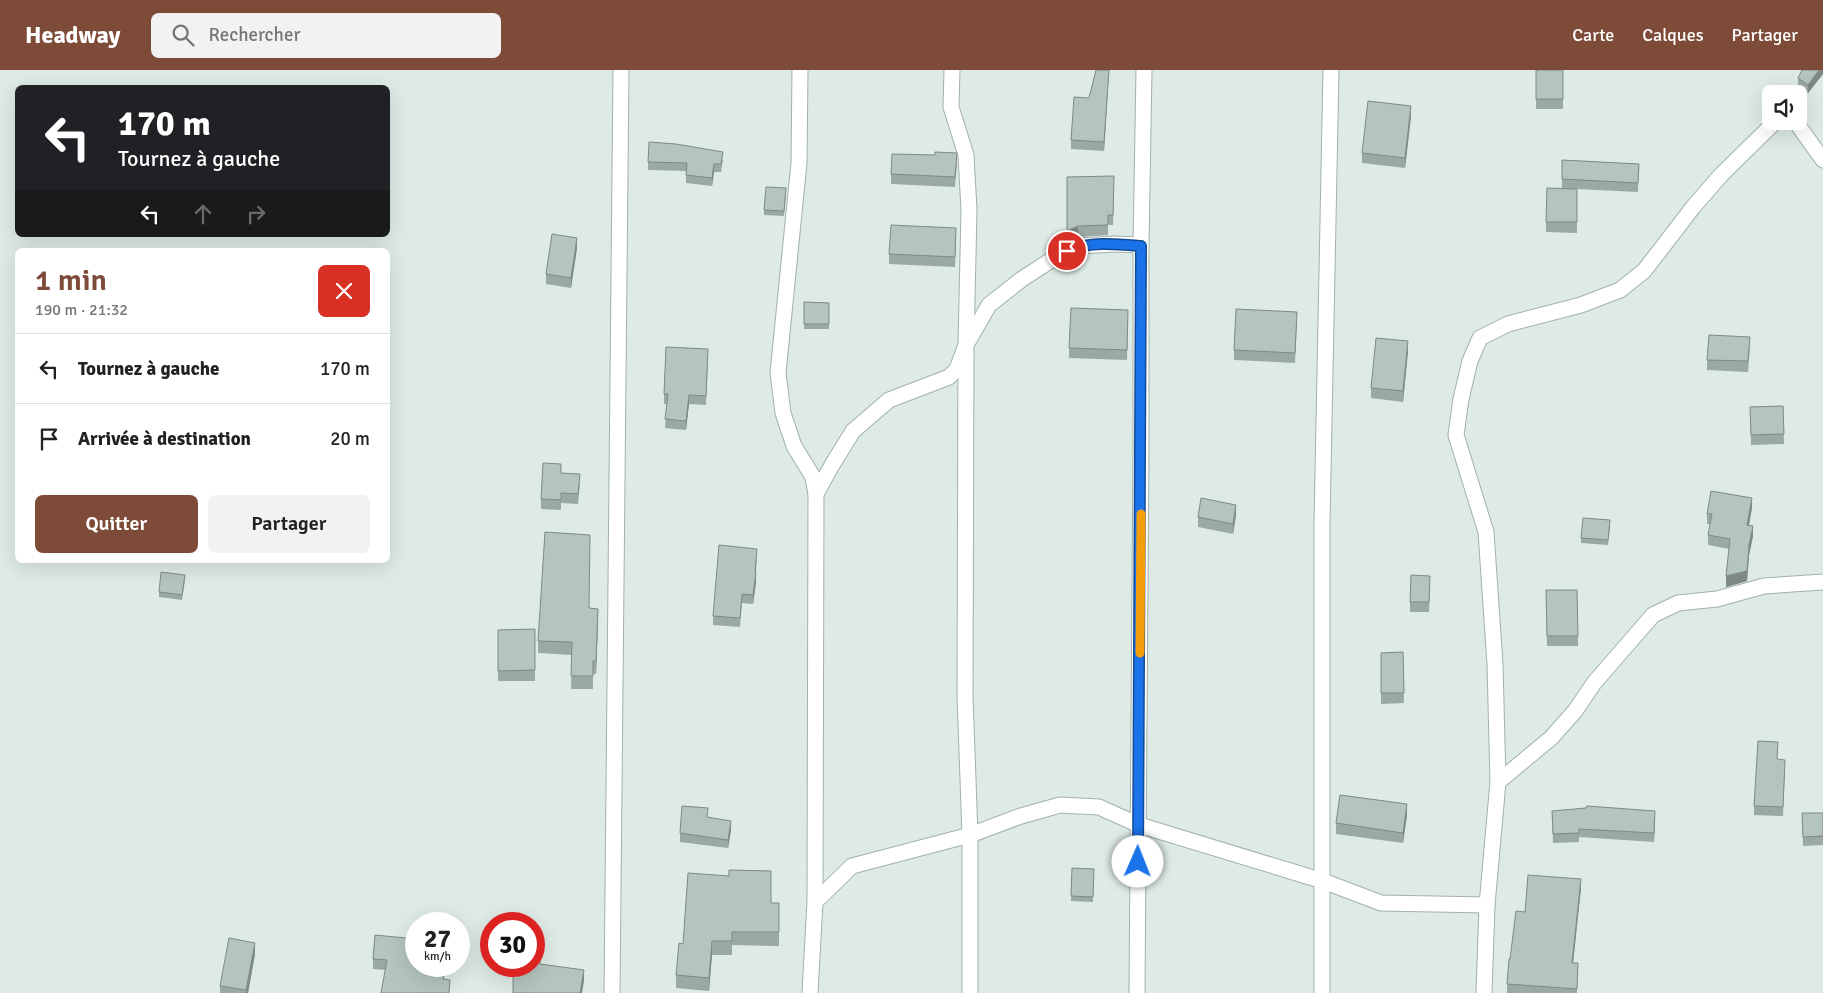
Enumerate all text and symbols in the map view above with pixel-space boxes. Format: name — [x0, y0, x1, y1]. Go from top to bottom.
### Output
search box — [151, 13, 501, 58]
text: Headway — [25, 20, 121, 50]
icon: search — [169, 21, 197, 49]
text: Rechercher — [209, 23, 300, 47]
text: Carte — [1572, 24, 1614, 46]
text: Calques — [1642, 24, 1704, 46]
text: Partager — [1732, 24, 1798, 46]
map controls — [1762, 85, 1807, 130]
button: sound — [1762, 85, 1807, 130]
text: 170 m — [118, 102, 211, 145]
icon: left — [35, 105, 100, 170]
text: Tournez à gauche — [118, 145, 280, 172]
icon: left — [136, 200, 164, 228]
icon: ahead — [189, 200, 217, 228]
icon: right — [242, 200, 270, 228]
pin — [1046, 230, 1088, 272]
icon: arrive — [1053, 237, 1081, 265]
text: 1 min — [35, 262, 107, 299]
button: close — [318, 265, 370, 317]
text: 190 m · 21:32 — [35, 300, 128, 320]
icon: left — [35, 355, 63, 383]
text: Tournez à gauche — [78, 357, 219, 381]
text: 170 m — [320, 357, 370, 381]
icon: arrive — [35, 425, 63, 453]
text: Arrivée à destination — [78, 427, 251, 451]
text: 20 m — [330, 427, 370, 451]
button: Quitter — [35, 495, 198, 553]
button: Partager — [208, 495, 370, 553]
position arrow — [1111, 835, 1163, 887]
speed limit sign: 30 — [480, 912, 545, 977]
text: 27 — [424, 923, 451, 954]
text: km/h — [424, 949, 451, 964]

